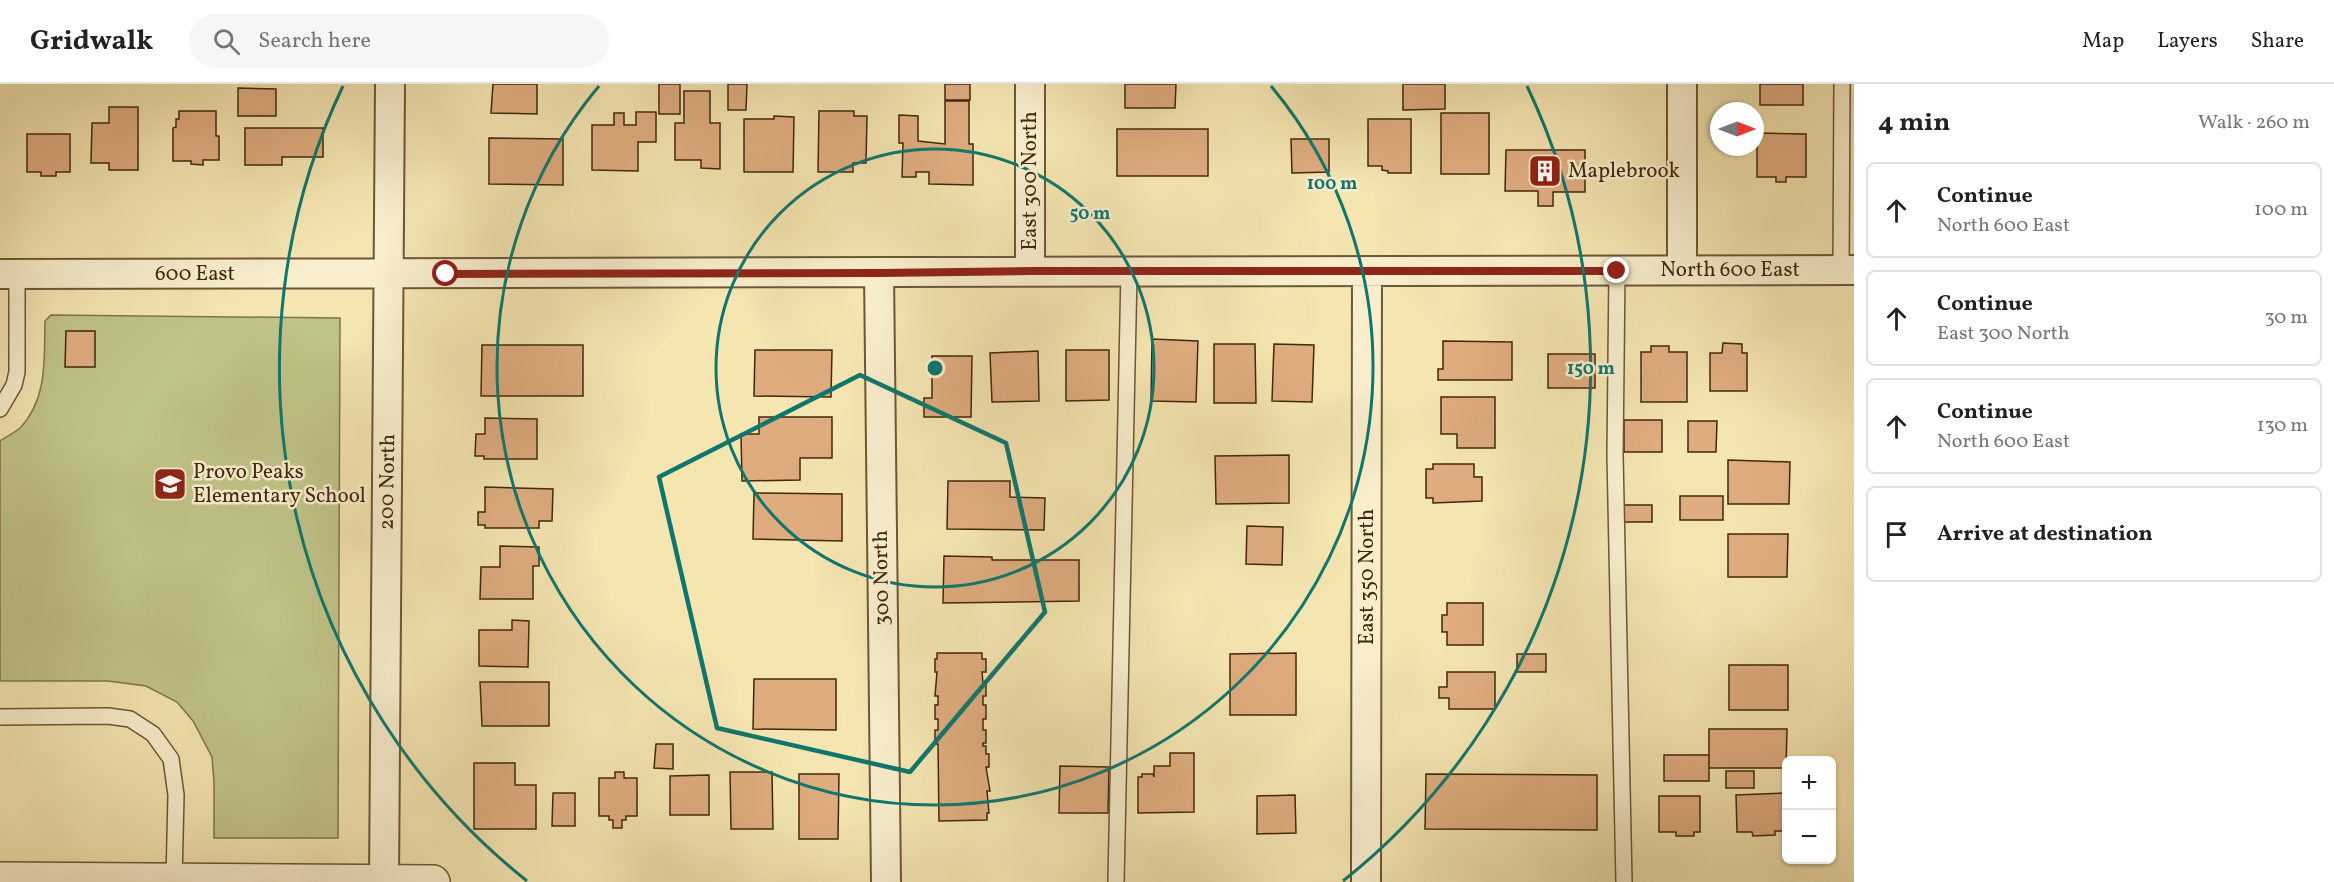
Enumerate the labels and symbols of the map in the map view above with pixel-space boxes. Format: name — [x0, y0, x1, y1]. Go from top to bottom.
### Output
north arrow — [1710, 102, 1764, 156]
street label: East 300 North — [1016, 111, 1045, 251]
building icon: Maplebrook — [1527, 153, 1563, 189]
place label: Maplebrook — [1568, 157, 1680, 186]
text: 100 m — [1307, 172, 1357, 197]
text: 50 m — [1070, 202, 1110, 227]
street label: North 600 East — [1660, 256, 1800, 285]
route end — [1603, 257, 1629, 283]
street label: 600 East — [155, 260, 235, 289]
route start — [432, 260, 458, 286]
text: 150 m — [1567, 357, 1615, 382]
centre of rings — [925, 358, 945, 378]
street label: 200 North — [373, 434, 403, 530]
place label: Provo Peaks Elementary School — [193, 458, 366, 511]
school or university icon: Provo Peaks Elementary School — [152, 466, 188, 502]
street label: East 350 North — [1353, 509, 1382, 645]
street label: 300 North — [867, 530, 897, 626]

